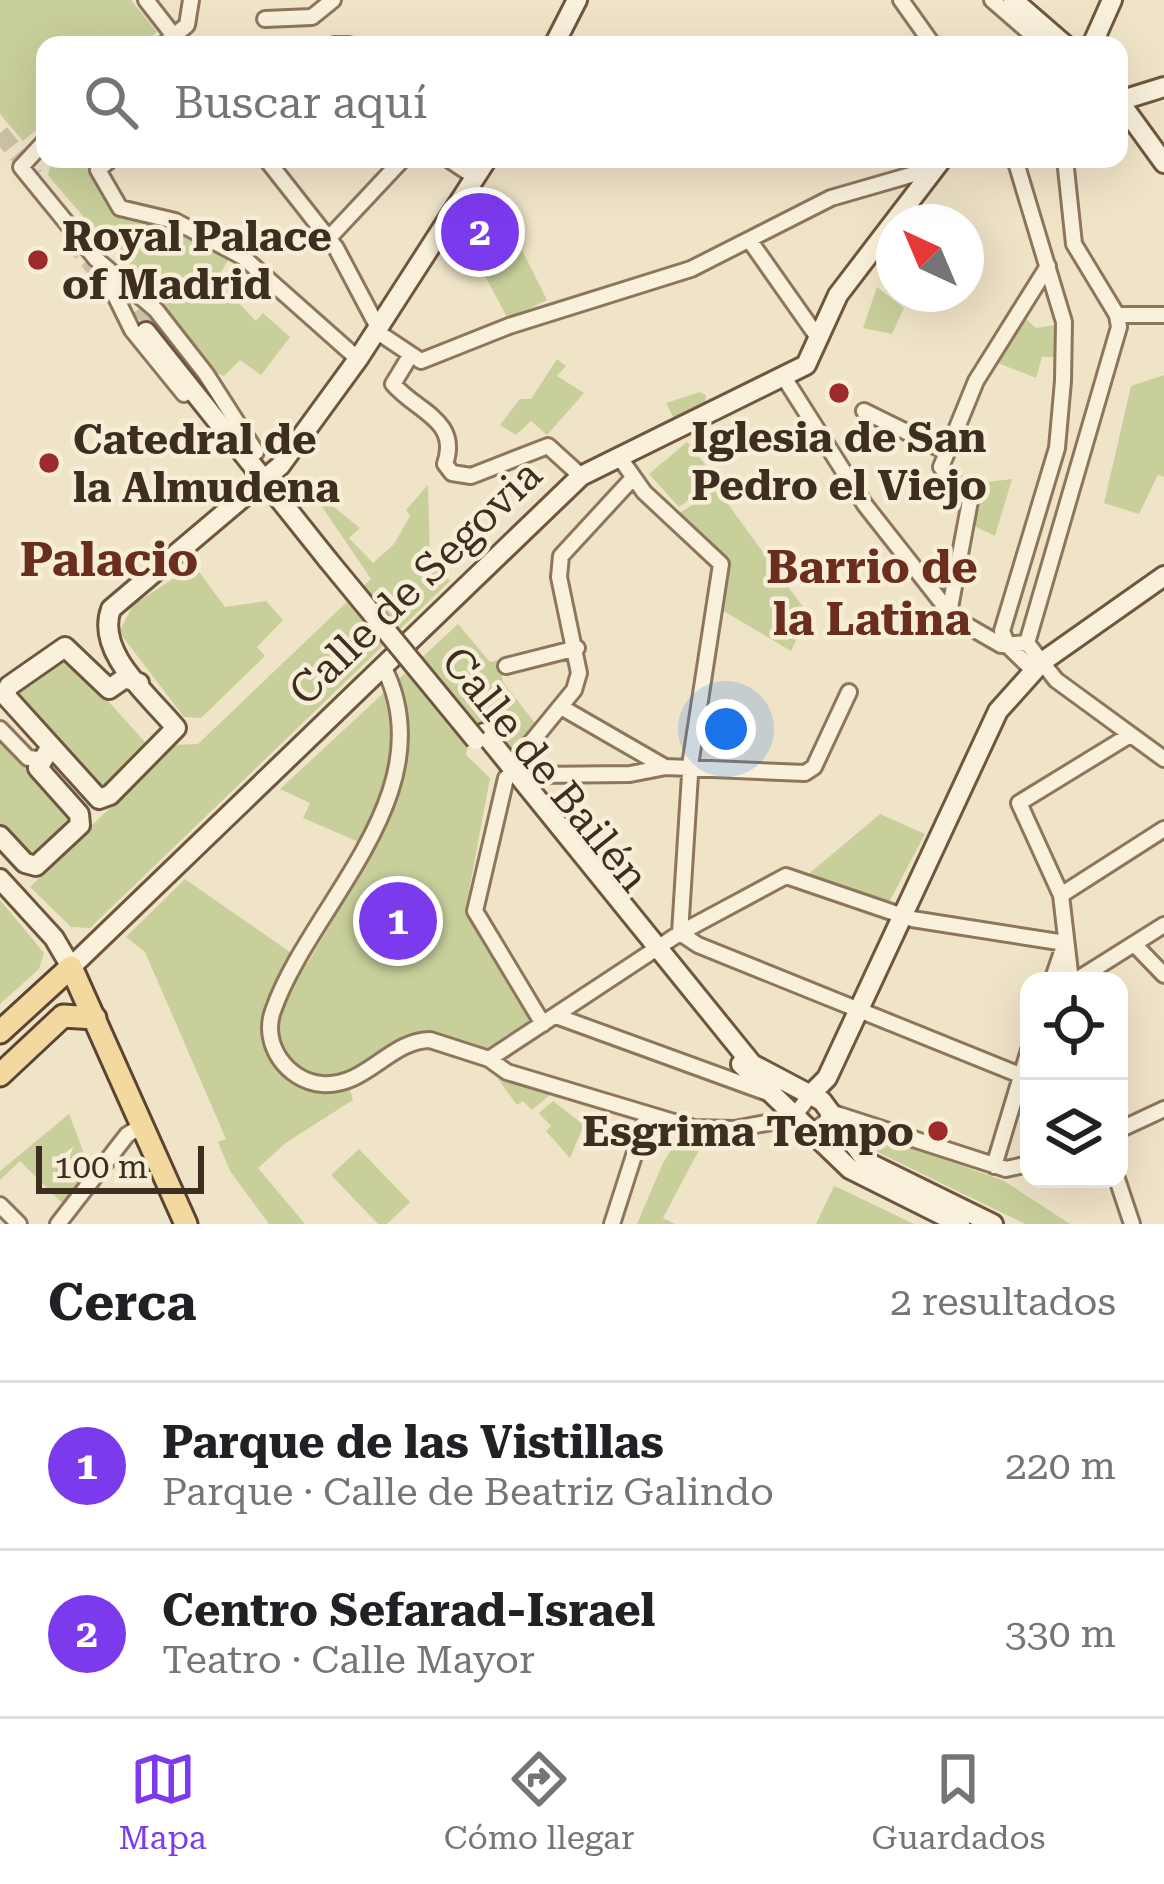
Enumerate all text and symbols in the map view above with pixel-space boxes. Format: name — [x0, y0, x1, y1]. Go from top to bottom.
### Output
search box — [36, 36, 1128, 168]
icon: search — [78, 69, 144, 135]
text: Buscar aquí — [174, 76, 427, 129]
pin: 2 — [441, 187, 519, 277]
north arrow — [876, 204, 984, 312]
place label: Royal Palace of Madrid — [62, 212, 332, 309]
marker: Royal Palace of Madrid — [25, 247, 51, 273]
marker: Iglesia de San Pedro el Viejo — [826, 380, 852, 406]
place label: Iglesia de San Pedro el Viejo — [691, 413, 987, 510]
place label: Catedral de la Almudena — [73, 415, 340, 512]
marker: Catedral de la Almudena — [36, 450, 62, 476]
street label: Calle de Segovia — [279, 450, 552, 715]
district label: Palacio — [20, 532, 198, 588]
district label: Barrio de la Latina — [766, 541, 978, 646]
street label: Calle de Bailén — [432, 637, 659, 901]
your location — [696, 699, 756, 759]
pin: 1 — [359, 876, 437, 966]
map controls — [1020, 972, 1128, 1188]
button: locate — [1020, 972, 1128, 1080]
button: layers — [1020, 1080, 1128, 1188]
place label: Esgrima Tempo — [582, 1107, 914, 1156]
marker: Esgrima Tempo — [925, 1118, 951, 1144]
scale bar — [36, 1140, 204, 1193]
text: 100 m — [54, 1147, 148, 1186]
text: Cerca — [48, 1273, 197, 1332]
text: 2 resultados — [890, 1279, 1116, 1325]
text: Parque de las Vistillas — [162, 1416, 664, 1469]
text: 1 — [76, 1443, 98, 1489]
text: 220 m — [1005, 1443, 1116, 1489]
text: Parque · Calle de Beatriz Galindo — [162, 1469, 774, 1515]
text: Centro Sefarad-Israel — [162, 1584, 655, 1637]
text: 2 — [76, 1611, 98, 1657]
text: 330 m — [1005, 1611, 1116, 1657]
text: Teatro · Calle Mayor — [162, 1637, 535, 1683]
tab: Mapa — [118, 1746, 207, 1857]
tab: Cómo llegar — [444, 1746, 634, 1857]
tab: Guardados — [871, 1746, 1045, 1857]

